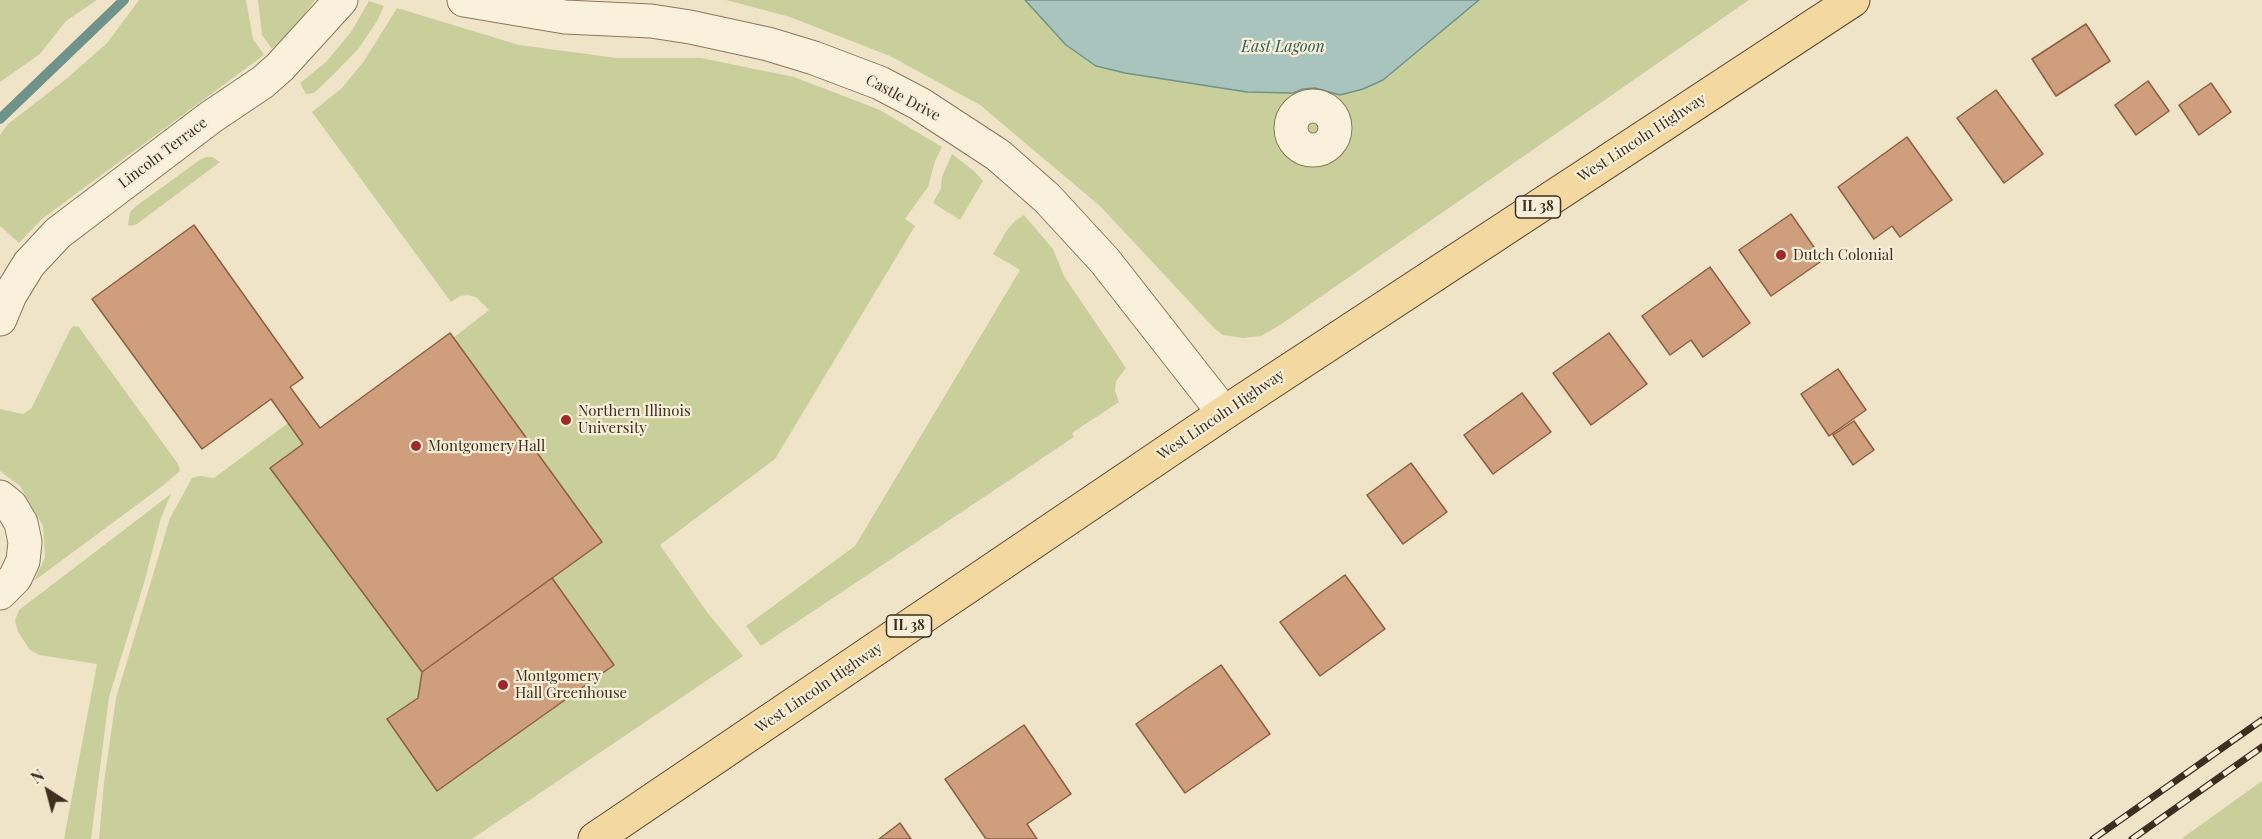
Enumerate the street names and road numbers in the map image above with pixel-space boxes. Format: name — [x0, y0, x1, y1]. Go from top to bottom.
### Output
street label: Castle Drive — [863, 71, 943, 125]
street label: West Lincoln Highway — [1575, 90, 1709, 186]
street label: Lincoln Terrace — [115, 114, 211, 192]
road number: IL 38 — [1516, 196, 1560, 218]
street label: West Lincoln Highway — [1154, 366, 1288, 464]
road number: IL 38 — [886, 615, 932, 637]
street label: West Lincoln Highway — [752, 639, 886, 737]

